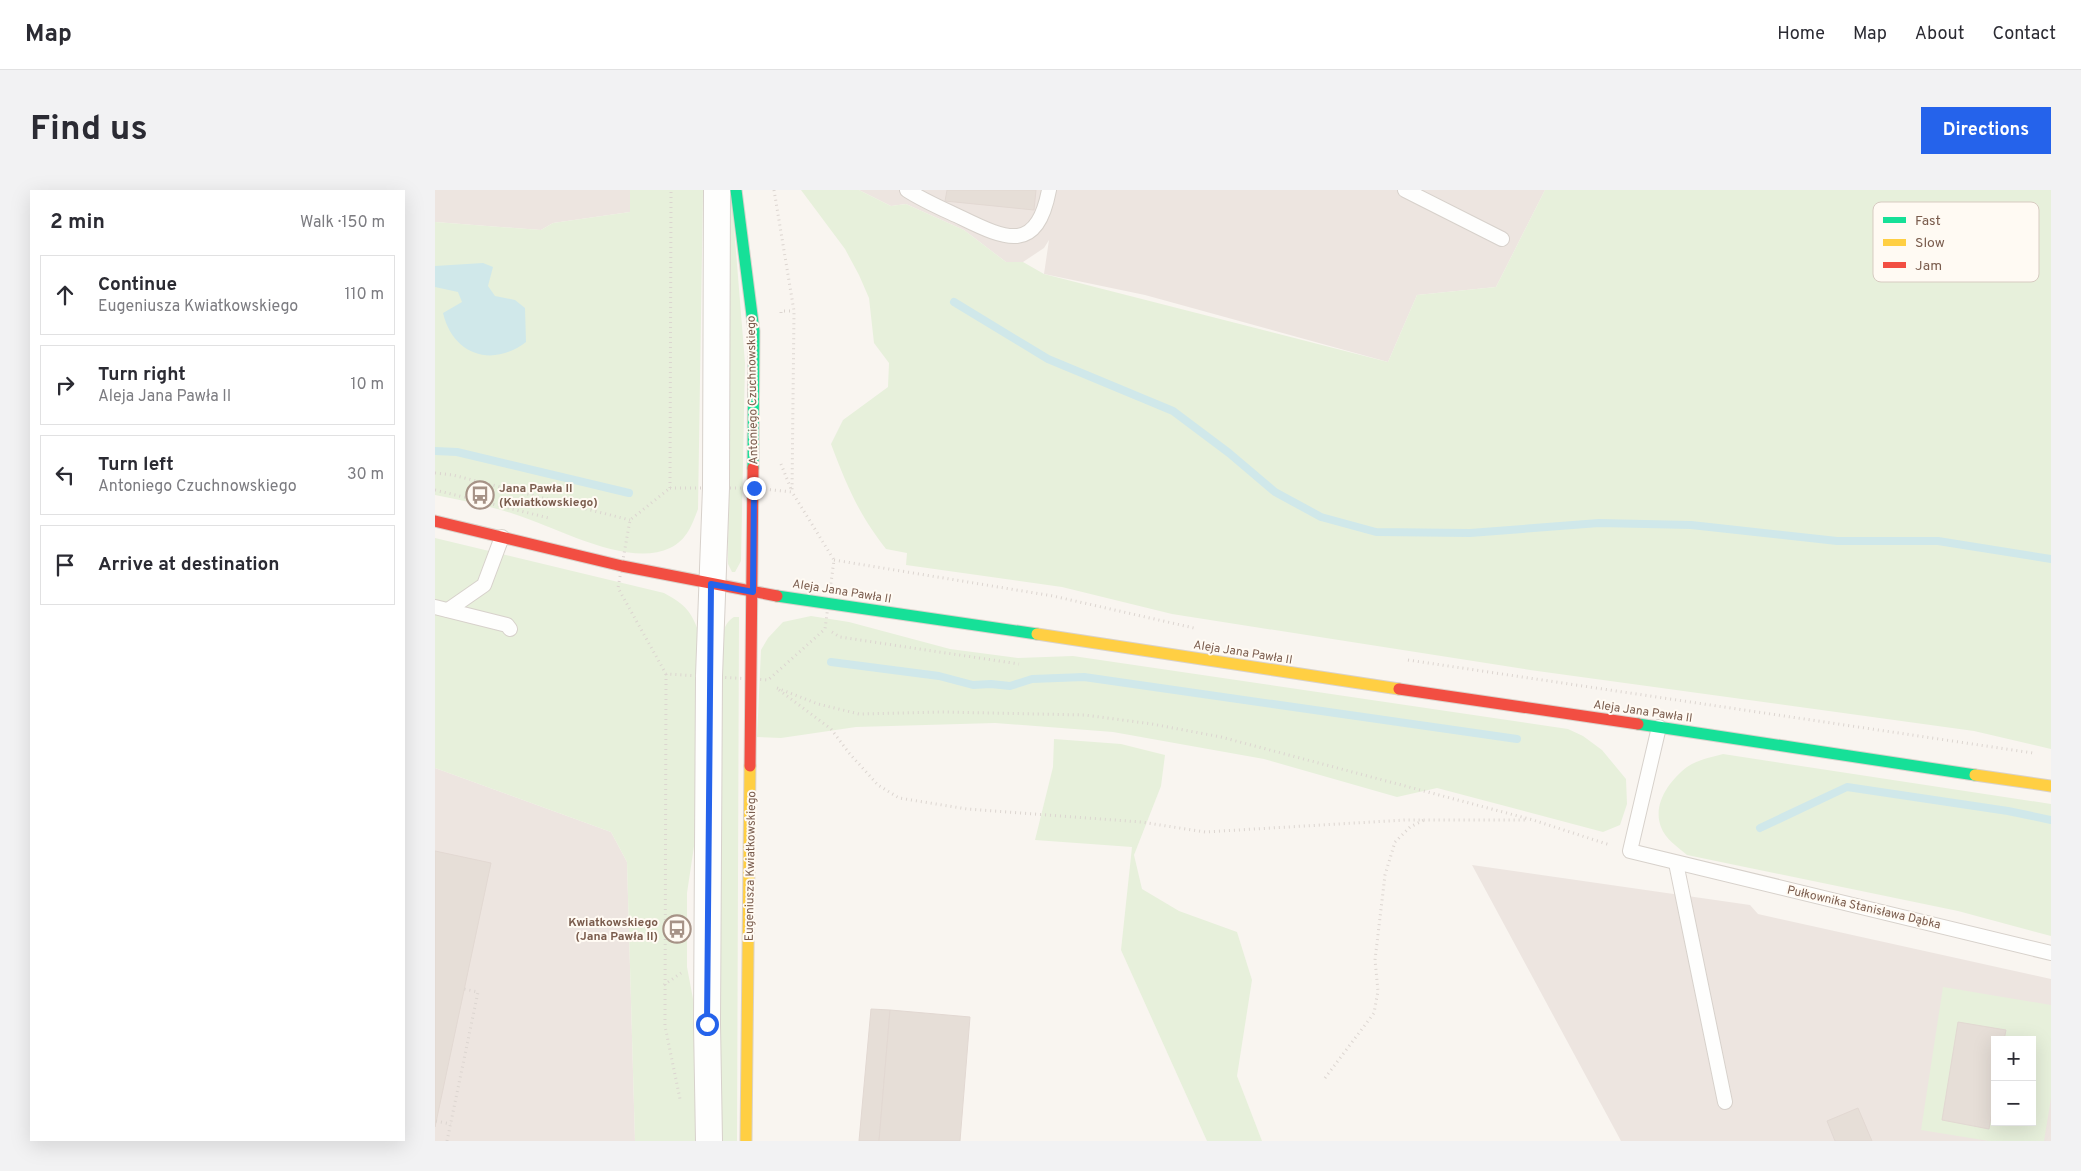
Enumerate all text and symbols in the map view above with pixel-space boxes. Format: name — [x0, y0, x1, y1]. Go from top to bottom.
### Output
text: Map — [25, 20, 72, 50]
text: Home — [1777, 23, 1825, 46]
text: Map — [1853, 23, 1887, 46]
text: About — [1915, 23, 1964, 46]
text: Contact — [1992, 23, 2056, 46]
button: Directions — [1921, 107, 2051, 154]
text: Find us — [30, 108, 148, 152]
legend — [1873, 202, 2039, 282]
text: 2 min — [50, 209, 105, 236]
text: Walk · 150 m — [300, 213, 385, 233]
text: Fast — [1915, 213, 1941, 230]
text: Slow — [1915, 235, 1945, 252]
text: Jam — [1915, 258, 1942, 275]
text: Continue — [98, 273, 177, 297]
icon: ahead — [51, 281, 79, 309]
text: 110 m — [344, 285, 384, 305]
text: Eugeniusza Kwiatkowskiego — [98, 297, 298, 317]
street label: Antoniego Czuchnowskiego — [744, 315, 762, 465]
text: Turn right — [98, 363, 186, 387]
icon: right — [51, 371, 79, 399]
text: 10 m — [350, 375, 384, 395]
text: Aleja Jana Pawła II — [98, 387, 231, 407]
text: Turn left — [98, 453, 174, 477]
icon: left — [51, 461, 79, 489]
text: 30 m — [347, 465, 384, 485]
text: Antoniego Czuchnowskiego — [98, 477, 297, 497]
route end — [743, 477, 766, 500]
bus stop icon: Jana Pawła II (Kwiatkowskiego) — [465, 480, 495, 510]
place label: Jana Pawła II (Kwiatkowskiego) — [499, 481, 598, 511]
icon: arrive — [51, 551, 79, 579]
text: Arrive at destination — [98, 553, 279, 577]
street label: Aleja Jana Pawła II — [791, 576, 892, 608]
street label: Aleja Jana Pawła II — [1192, 637, 1293, 669]
street label: Aleja Jana Pawła II — [1592, 697, 1694, 727]
street label: Eugeniusza Kwiatkowskiego — [742, 790, 760, 941]
street label: Pułkownika Stanisława Dąbka — [1785, 882, 1942, 933]
bus stop icon: Kwiatkowskiego (Jana Pawła II) — [662, 914, 692, 944]
place label: Kwiatkowskiego (Jana Pawła II) — [568, 915, 658, 945]
route start — [696, 1013, 719, 1036]
map controls — [1991, 1036, 2036, 1126]
button: + — [1991, 1036, 2036, 1081]
button: − — [1991, 1081, 2036, 1126]

